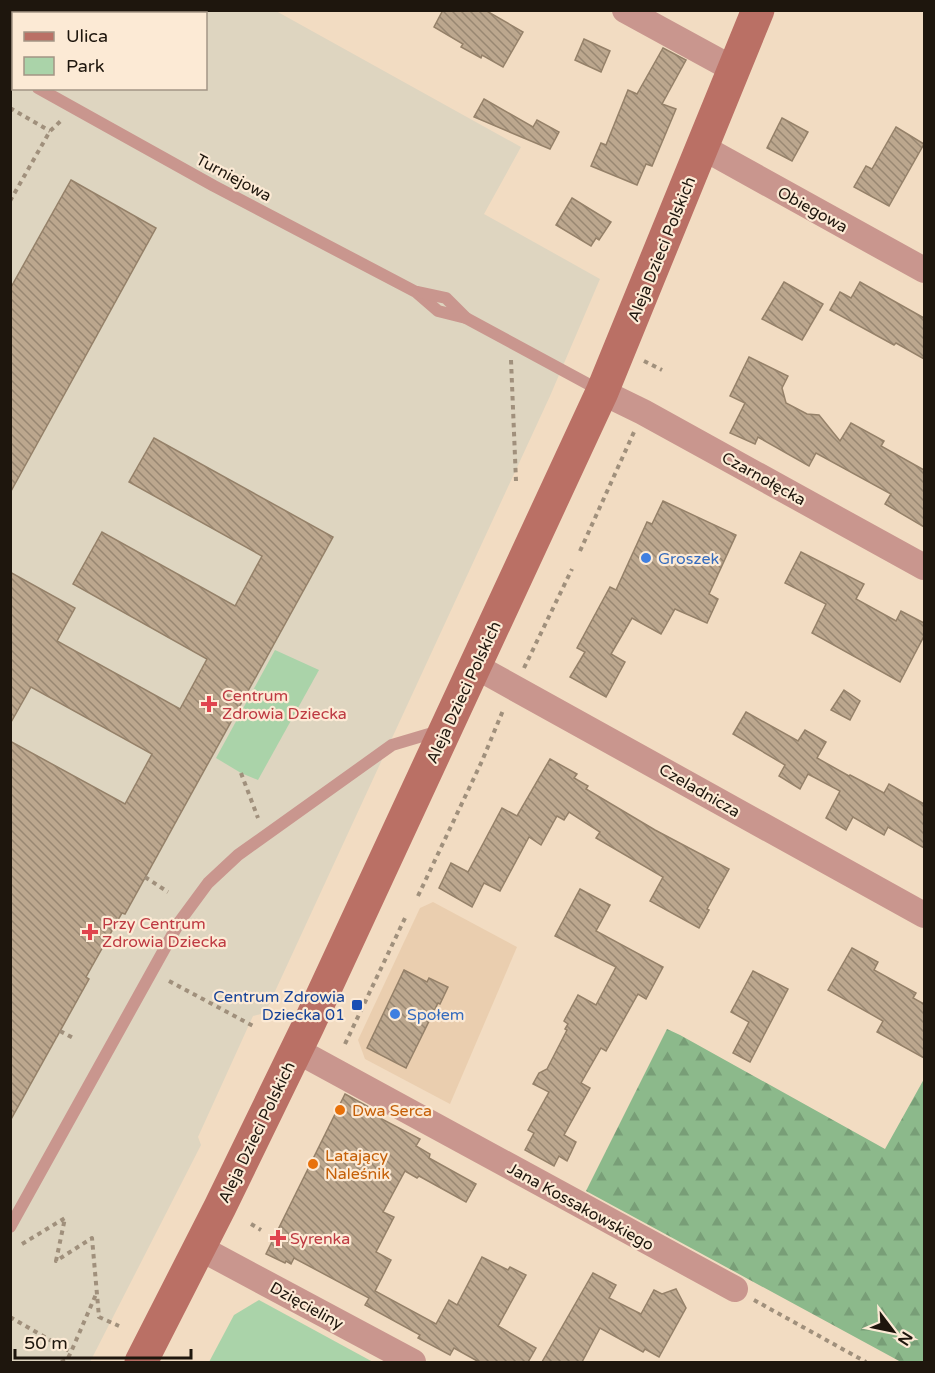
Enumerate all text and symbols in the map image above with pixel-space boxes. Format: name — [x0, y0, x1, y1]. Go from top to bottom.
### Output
legend — [12, 12, 207, 90]
text: Ulica — [66, 25, 108, 47]
text: Park — [66, 55, 105, 77]
street label: Turniejowa — [192, 150, 275, 206]
street label: Aleja Dzieci Polskich — [624, 174, 700, 325]
street label: Obiegowa — [774, 182, 851, 237]
street label: Czarnołęcka — [718, 448, 809, 510]
place label: Groszek — [658, 549, 719, 569]
marker: Groszek — [639, 551, 653, 565]
street label: Aleja Dzieci Polskich — [422, 618, 506, 767]
place label: Centrum Zdrowia Dziecka — [222, 686, 347, 724]
marker: Centrum Zdrowia Dziecka — [200, 695, 218, 713]
street label: Czeladnicza — [655, 760, 744, 822]
place label: Przy Centrum Zdrowia Dziecka — [102, 914, 227, 952]
marker: Przy Centrum Zdrowia Dziecka — [83, 925, 97, 939]
place label: Centrum Zdrowia Dziecka 01 — [213, 987, 345, 1025]
marker: Centrum Zdrowia Dziecka 01 — [350, 998, 364, 1012]
place label: Społem — [407, 1005, 464, 1025]
marker: Społem — [388, 1007, 402, 1021]
street label: Aleja Dzieci Polskich — [214, 1059, 300, 1206]
place label: Dwa Serca — [352, 1101, 432, 1121]
marker: Dwa Serca — [333, 1103, 347, 1117]
place label: Latający Naleśnik — [325, 1146, 390, 1184]
marker: Latający Naleśnik — [306, 1157, 320, 1171]
street label: Jana Kossakowskiego — [504, 1158, 657, 1255]
place label: Syrenka — [290, 1229, 350, 1249]
marker: Syrenka — [271, 1231, 285, 1245]
street label: Dzięcieliny — [266, 1278, 347, 1334]
north arrow — [863, 1301, 923, 1361]
scale bar — [15, 1322, 190, 1360]
text: N — [893, 1328, 917, 1349]
text: 50 m — [24, 1332, 68, 1354]

